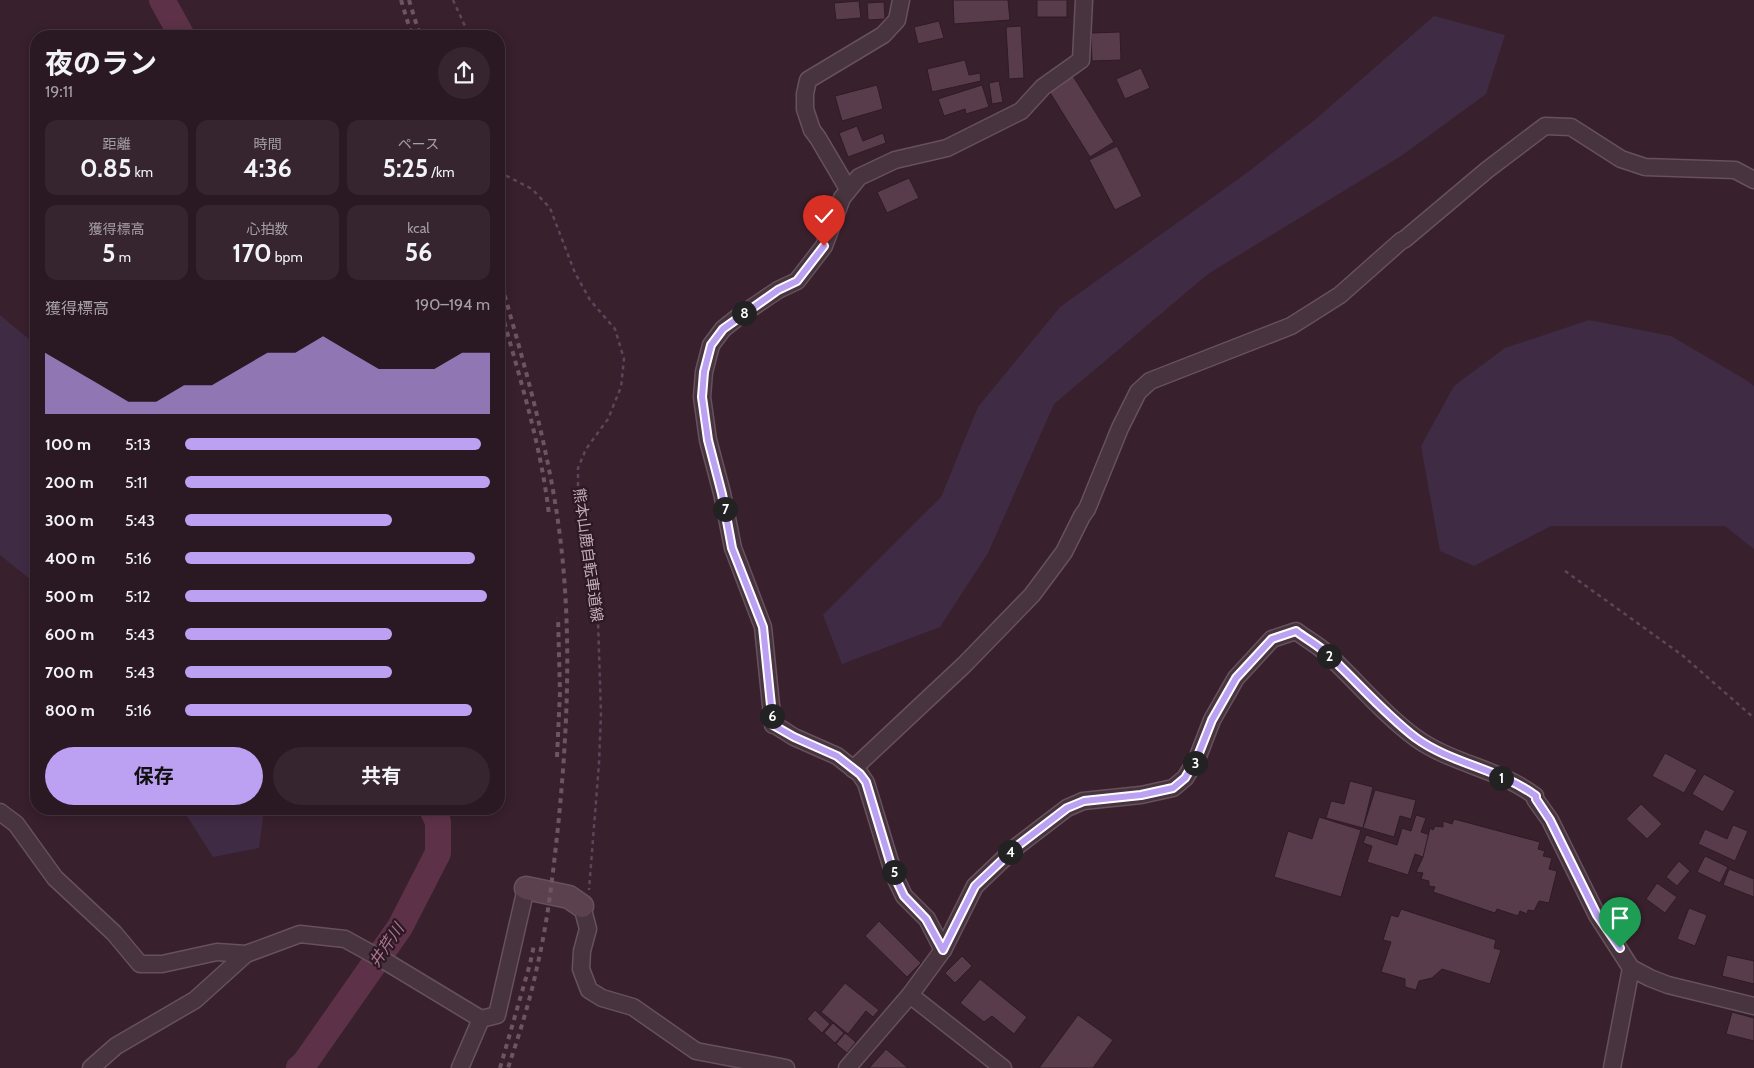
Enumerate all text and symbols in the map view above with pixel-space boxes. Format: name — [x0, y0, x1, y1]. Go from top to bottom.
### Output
text: 夜のラン — [45, 46, 157, 80]
button: share — [438, 47, 490, 99]
text: 19:11 — [45, 82, 73, 101]
text: 距離 — [103, 135, 131, 153]
text: 時間 — [254, 135, 282, 153]
text: ペース — [398, 135, 439, 153]
text: 0.85 — [80, 153, 131, 183]
text: 4:36 — [243, 153, 292, 183]
text: 5:25 — [383, 153, 428, 183]
text: km — [131, 163, 153, 181]
text: /km — [428, 163, 454, 181]
pin — [803, 195, 845, 246]
icon: check — [810, 202, 838, 230]
text: kcal — [407, 219, 430, 237]
text: 獲得標高 — [89, 220, 145, 238]
text: 心拍数 — [247, 220, 289, 238]
text: 56 — [405, 237, 432, 267]
text: 5 — [102, 238, 116, 268]
text: 170 — [232, 238, 272, 268]
text: m — [116, 248, 131, 266]
text: bpm — [272, 248, 303, 266]
text: 190–194 m — [415, 295, 490, 314]
text: 獲得標高 — [45, 299, 109, 318]
pin: 8 — [732, 300, 756, 326]
text: 8 — [740, 304, 749, 322]
text: 100 m — [45, 435, 91, 454]
text: 5:13 — [125, 435, 151, 454]
text: 200 m — [45, 473, 94, 492]
text: 5:11 — [125, 473, 147, 492]
street label: 熊本山鹿自転車道線 — [570, 487, 606, 623]
pin: 7 — [712, 496, 738, 522]
text: 7 — [722, 500, 729, 518]
text: 300 m — [45, 511, 94, 530]
text: 5:43 — [125, 511, 155, 530]
text: 400 m — [45, 549, 95, 568]
text: 5:16 — [125, 549, 151, 568]
text: 500 m — [45, 587, 94, 606]
text: 5:12 — [125, 587, 151, 606]
text: 600 m — [45, 625, 94, 644]
text: 5:43 — [125, 625, 155, 644]
pin: 2 — [1316, 644, 1342, 668]
text: 2 — [1326, 647, 1333, 665]
text: 700 m — [45, 663, 93, 682]
text: 5:43 — [125, 663, 155, 682]
text: 800 m — [45, 701, 95, 720]
text: 5:16 — [125, 701, 151, 720]
pin: 6 — [760, 704, 784, 728]
text: 6 — [769, 707, 776, 725]
button: 保存 — [45, 747, 263, 805]
button: 共有 — [273, 747, 490, 805]
pin: 3 — [1182, 750, 1208, 776]
text: 3 — [1192, 754, 1199, 772]
pin: 1 — [1488, 766, 1514, 790]
text: 1 — [1499, 769, 1504, 787]
pin: 4 — [998, 840, 1022, 864]
text: 4 — [1006, 843, 1015, 861]
pin: 5 — [882, 860, 906, 884]
text: 5 — [891, 863, 898, 881]
pin — [1599, 897, 1641, 948]
icon: arrive — [1606, 904, 1634, 932]
water label: 井芹川 — [365, 918, 409, 970]

